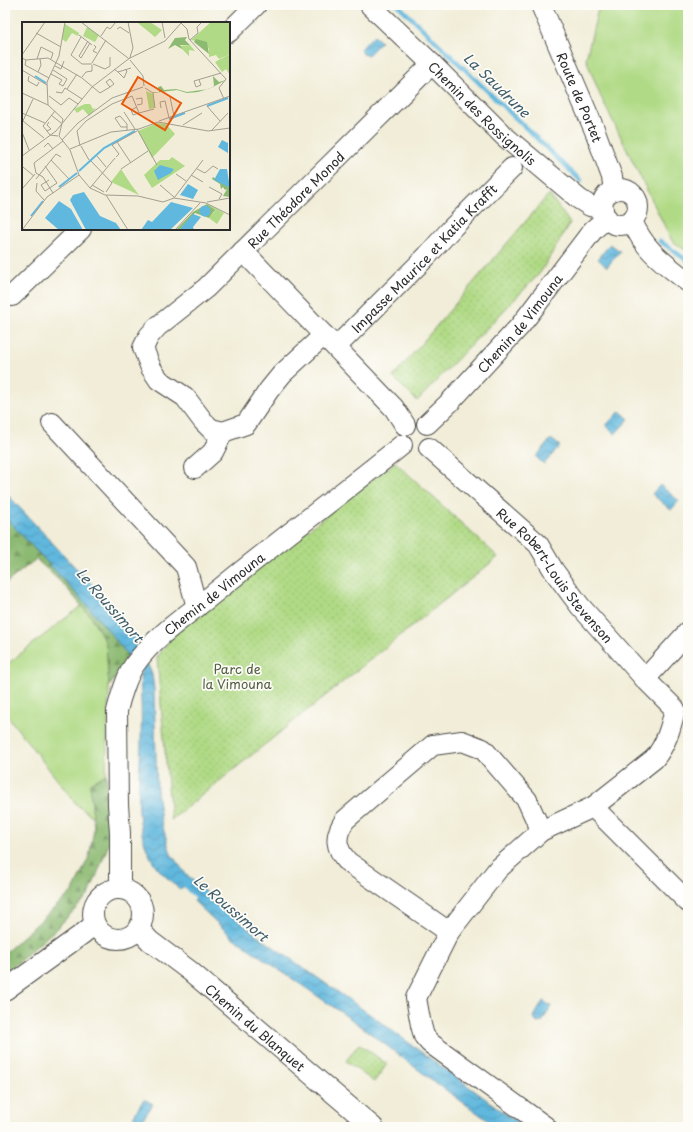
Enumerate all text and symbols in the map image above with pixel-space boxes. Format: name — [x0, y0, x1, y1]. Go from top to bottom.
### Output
inset map — [22, 22, 230, 230]
water label: La Saudrune — [459, 48, 536, 123]
street label: Route de Portet — [553, 49, 608, 145]
street label: Chemin des Rossignolis — [425, 57, 541, 169]
street label: Rue Théodore Monod — [243, 147, 348, 252]
street label: Impasse Maurice et Katia Krafft — [346, 179, 501, 337]
street label: Chemin de Vimouna — [472, 269, 567, 377]
street label: Rue Robert-Louis Stevenson — [493, 503, 618, 647]
street label: Chemin de Vimouna — [159, 547, 269, 639]
water label: Le Roussimort — [72, 563, 149, 648]
park label: Parc de la Vimouna — [202, 659, 273, 693]
water label: Le Roussimort — [189, 870, 274, 947]
street label: Chemin du Blanquet — [201, 979, 310, 1075]

